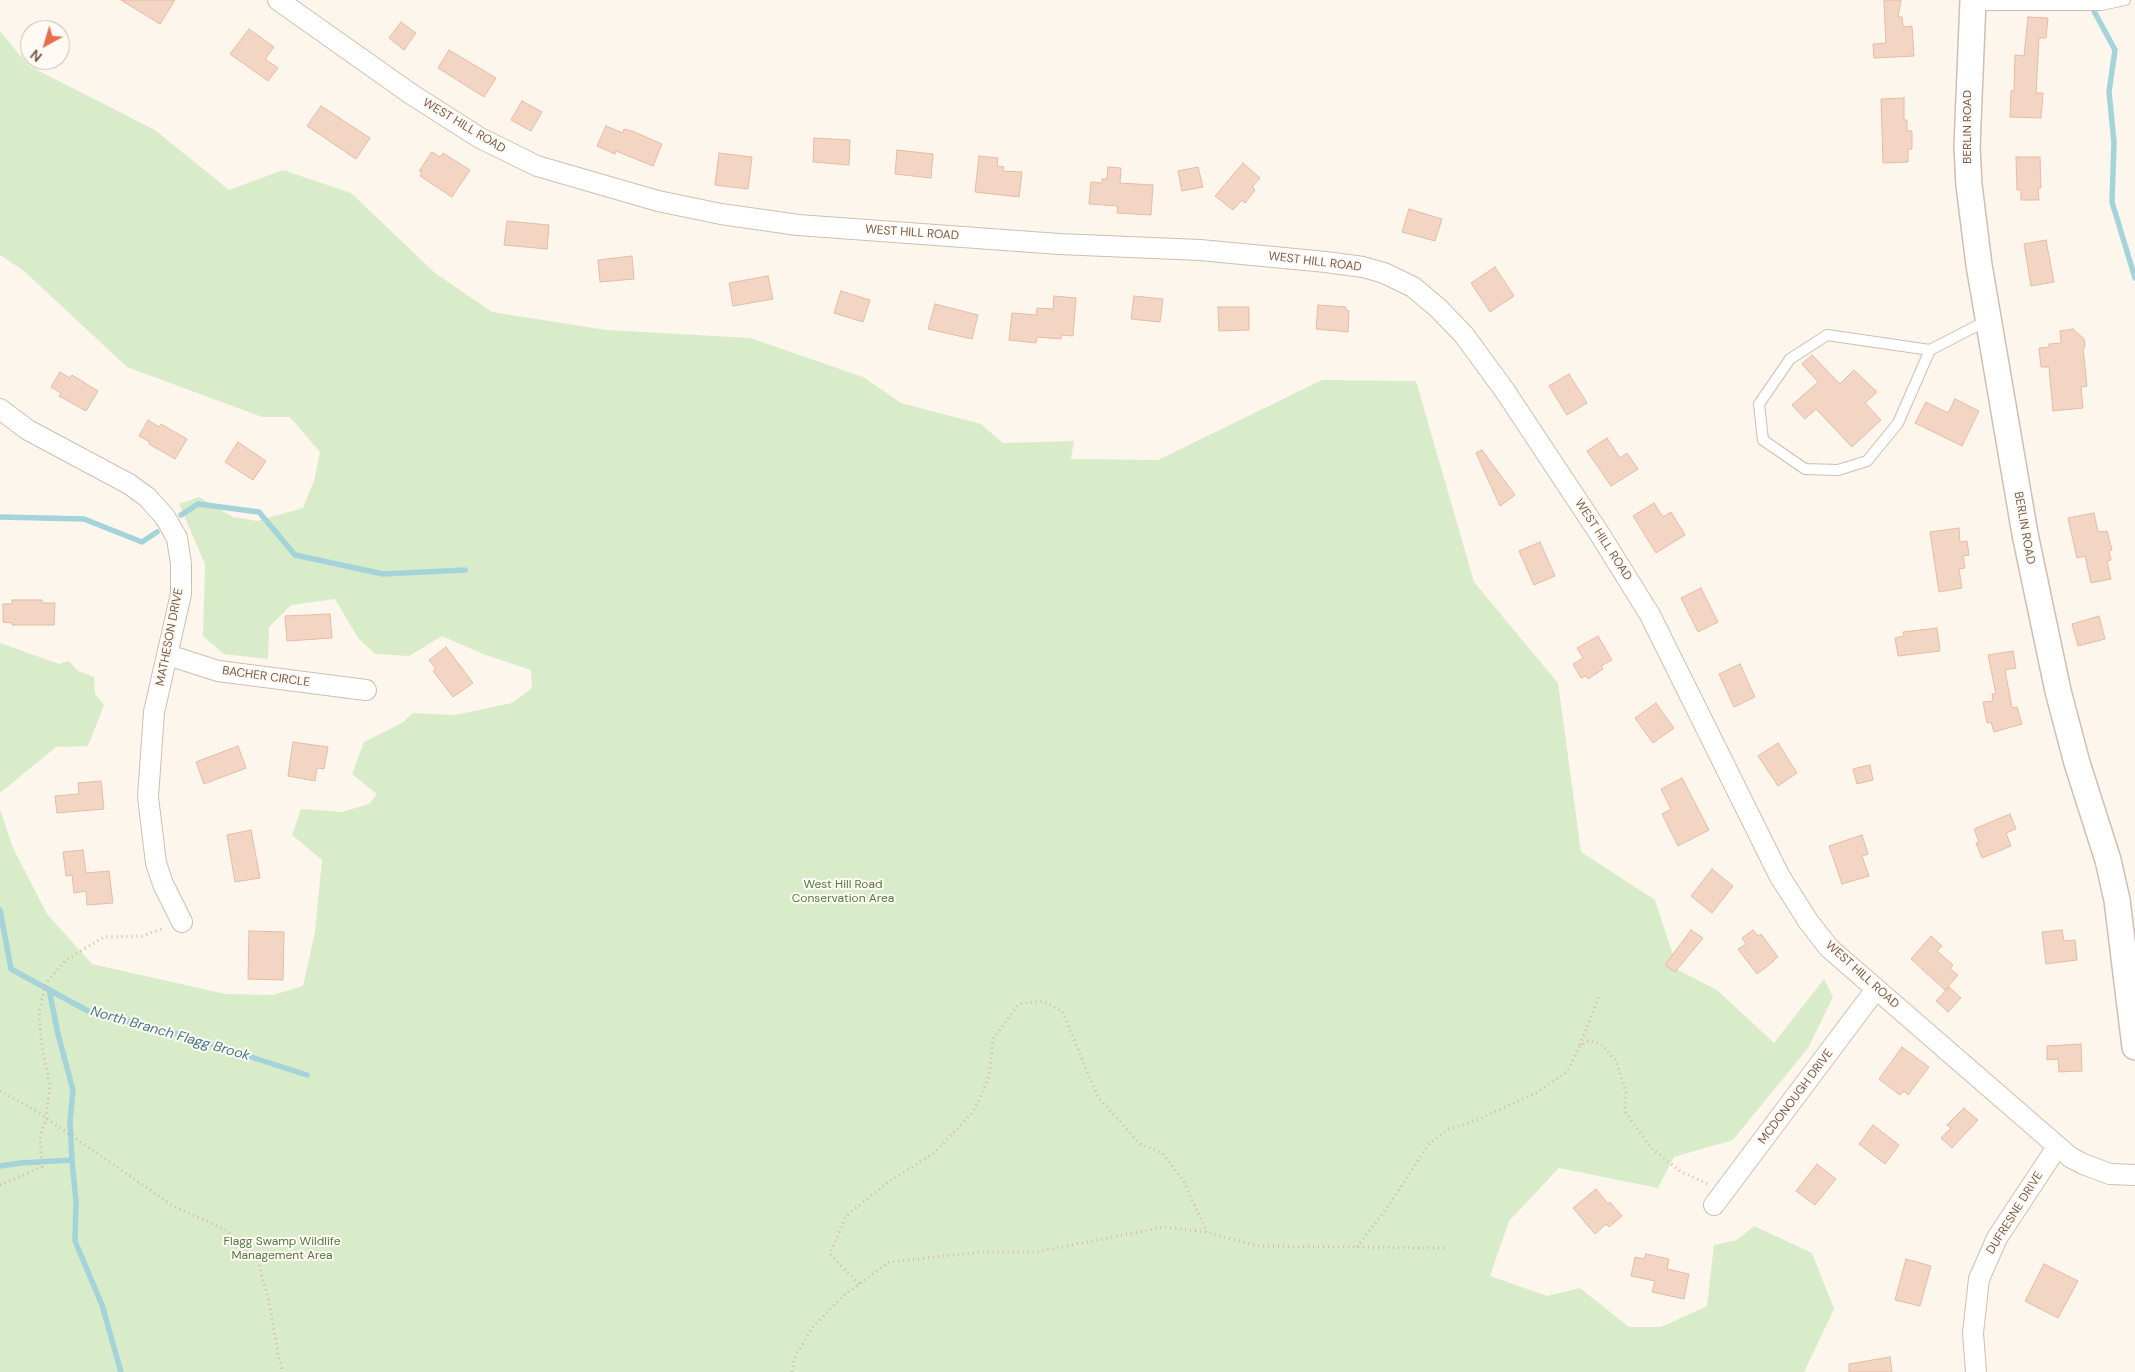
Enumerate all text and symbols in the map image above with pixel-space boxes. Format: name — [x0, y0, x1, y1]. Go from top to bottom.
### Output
north arrow — [20, 20, 70, 70]
text: N — [27, 46, 46, 66]
street label: BERLIN ROAD — [1961, 90, 1975, 164]
street label: WEST HILL ROAD — [420, 96, 508, 156]
street label: WEST HILL ROAD — [865, 223, 959, 243]
street label: WEST HILL ROAD — [1268, 249, 1362, 275]
street label: BERLIN ROAD — [2011, 490, 2037, 566]
street label: WEST HILL ROAD — [1571, 497, 1635, 583]
street label: MATHESON DRIVE — [153, 587, 187, 687]
street label: BACHER CIRCLE — [221, 664, 311, 690]
park label: West Hill Road Conservation Area — [792, 878, 894, 906]
street label: WEST HILL ROAD — [1822, 938, 1902, 1012]
water label: North Branch Flagg Brook — [88, 1003, 252, 1065]
street label: MCDONOUGH DRIVE — [1756, 1047, 1836, 1147]
street label: DUFRESNE DRIVE — [1984, 1169, 2046, 1257]
park label: Flagg Swamp Wildlife Management Area — [224, 1235, 340, 1263]

